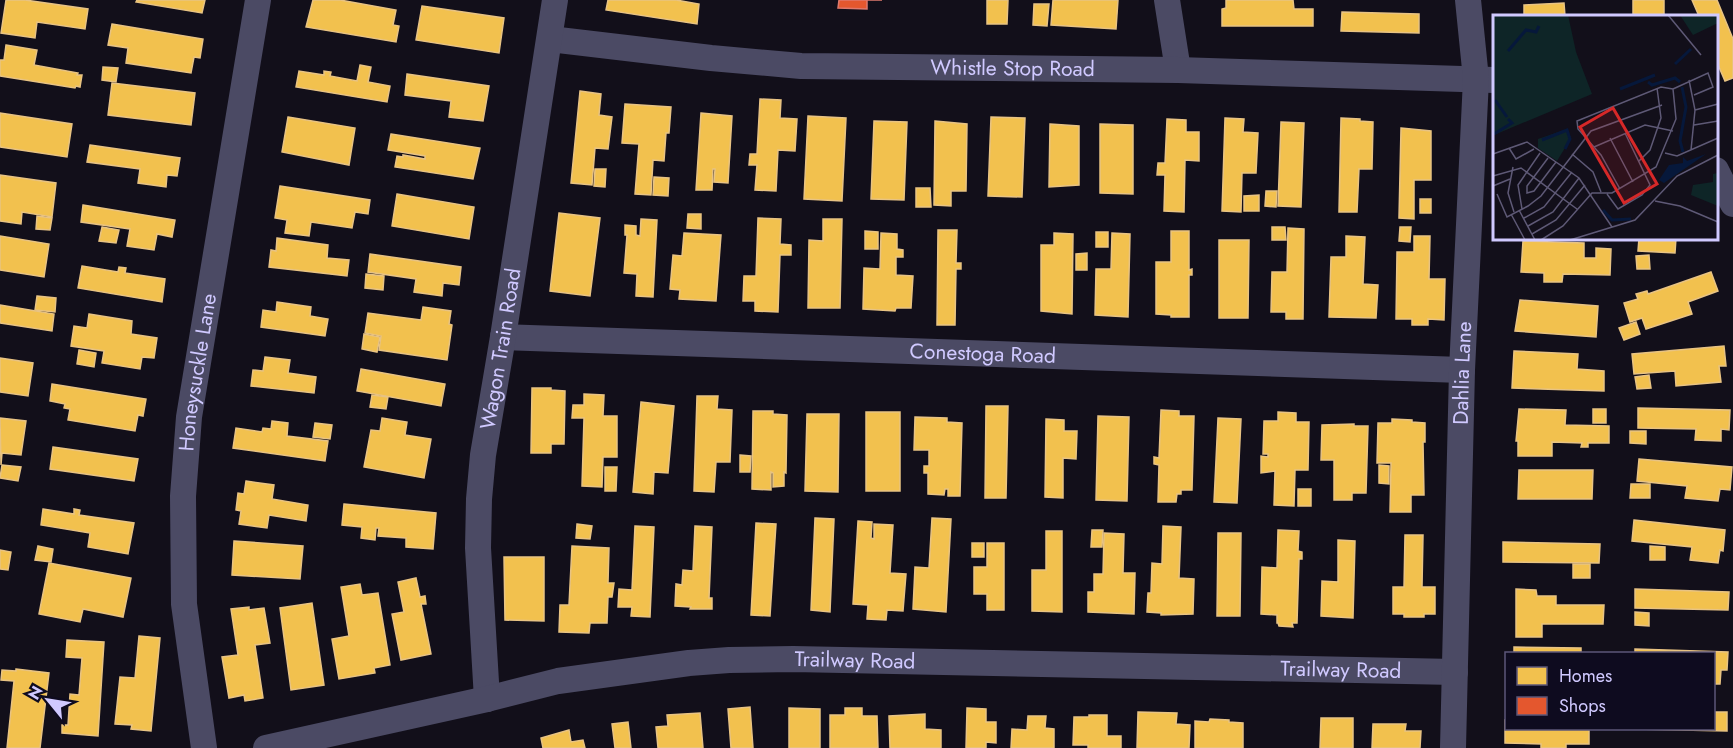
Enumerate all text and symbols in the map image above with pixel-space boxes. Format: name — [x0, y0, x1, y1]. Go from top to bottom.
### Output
inset map — [1493, 15, 1718, 240]
street label: Whistle Stop Road — [930, 52, 1095, 84]
street label: Wagon Train Road — [473, 266, 528, 432]
street label: Honeysuckle Lane — [171, 291, 224, 452]
street label: Dahlia Lane — [1446, 320, 1479, 425]
street label: Conestoga Road — [909, 336, 1056, 371]
street label: Trailway Road — [794, 644, 916, 676]
legend — [1505, 652, 1715, 730]
street label: Trailway Road — [1280, 654, 1402, 686]
text: Homes — [1559, 663, 1612, 689]
north arrow — [18, 670, 78, 730]
text: N — [22, 681, 49, 704]
text: Shops — [1559, 693, 1606, 719]

